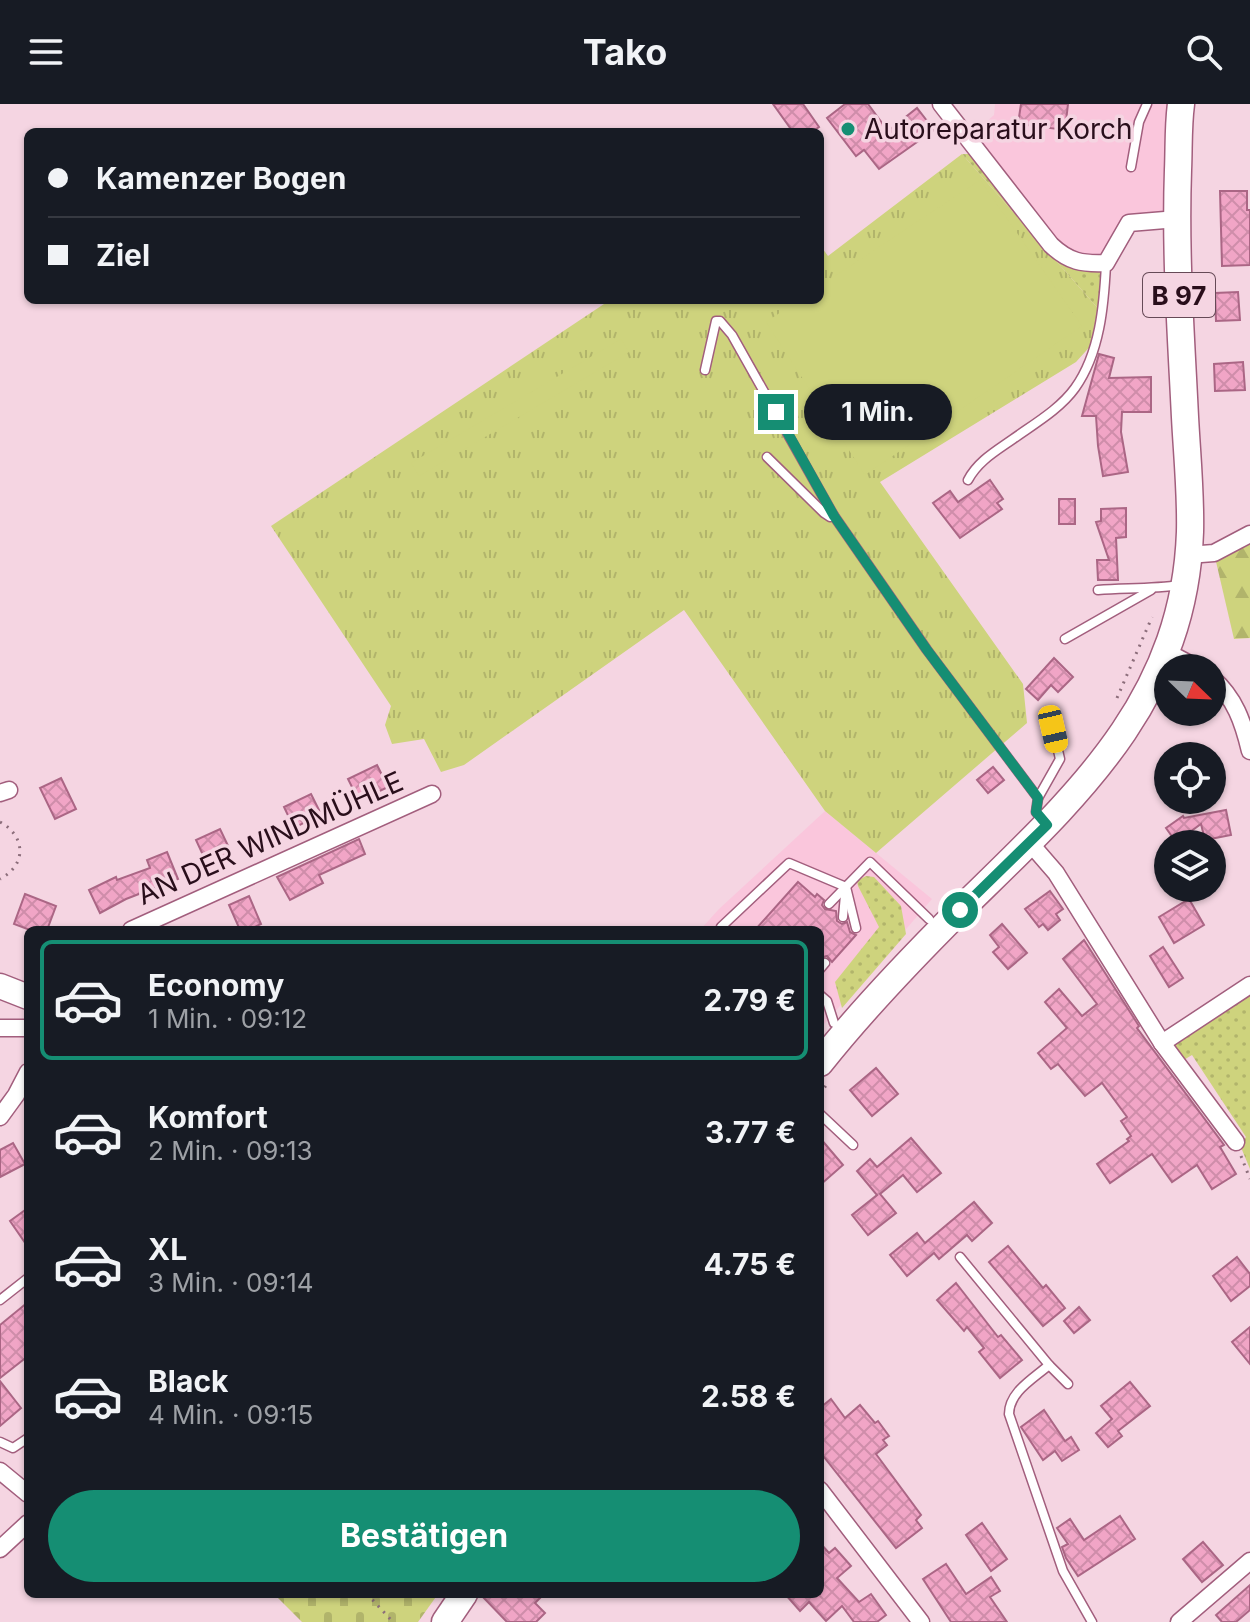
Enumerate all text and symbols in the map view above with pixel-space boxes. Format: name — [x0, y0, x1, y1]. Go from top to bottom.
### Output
icon: menu — [24, 30, 68, 74]
text: Tako — [583, 30, 667, 74]
icon: search — [1182, 30, 1226, 74]
place label: Autoreparatur Korch — [864, 112, 1133, 146]
marker: Autoreparatur Korch — [839, 120, 857, 138]
text: Kamenzer Bogen — [96, 160, 346, 196]
text: Ziel — [96, 237, 150, 273]
road number: B 97 — [1143, 273, 1215, 317]
callout: 1 Min. — [804, 384, 952, 440]
route end — [758, 394, 794, 430]
text: 1 Min. — [841, 396, 915, 427]
north arrow — [1154, 654, 1226, 726]
map controls — [1154, 654, 1226, 902]
car — [1036, 703, 1070, 755]
button: locate — [1154, 742, 1226, 814]
street label: AN DER WINDMÜHLE — [132, 764, 408, 912]
button: layers — [1154, 830, 1226, 902]
route start — [942, 892, 978, 928]
icon: car — [52, 964, 124, 1036]
text: Economy — [148, 967, 284, 1003]
text: 2.79 € — [704, 982, 796, 1018]
text: 1 Min. · 09:12 — [148, 1003, 307, 1034]
icon: car — [52, 1096, 124, 1168]
text: Komfort — [148, 1099, 268, 1135]
text: 3.77 € — [705, 1114, 796, 1150]
text: 2 Min. · 09:13 — [148, 1135, 313, 1166]
icon: car — [52, 1228, 124, 1300]
text: XL — [148, 1231, 187, 1267]
text: 4.75 € — [703, 1246, 796, 1282]
text: 3 Min. · 09:14 — [148, 1267, 314, 1298]
icon: car — [52, 1360, 124, 1432]
text: Black — [148, 1363, 228, 1399]
text: 2.58 € — [701, 1378, 796, 1414]
text: 4 Min. · 09:15 — [148, 1399, 313, 1430]
button: Bestätigen — [48, 1490, 800, 1582]

